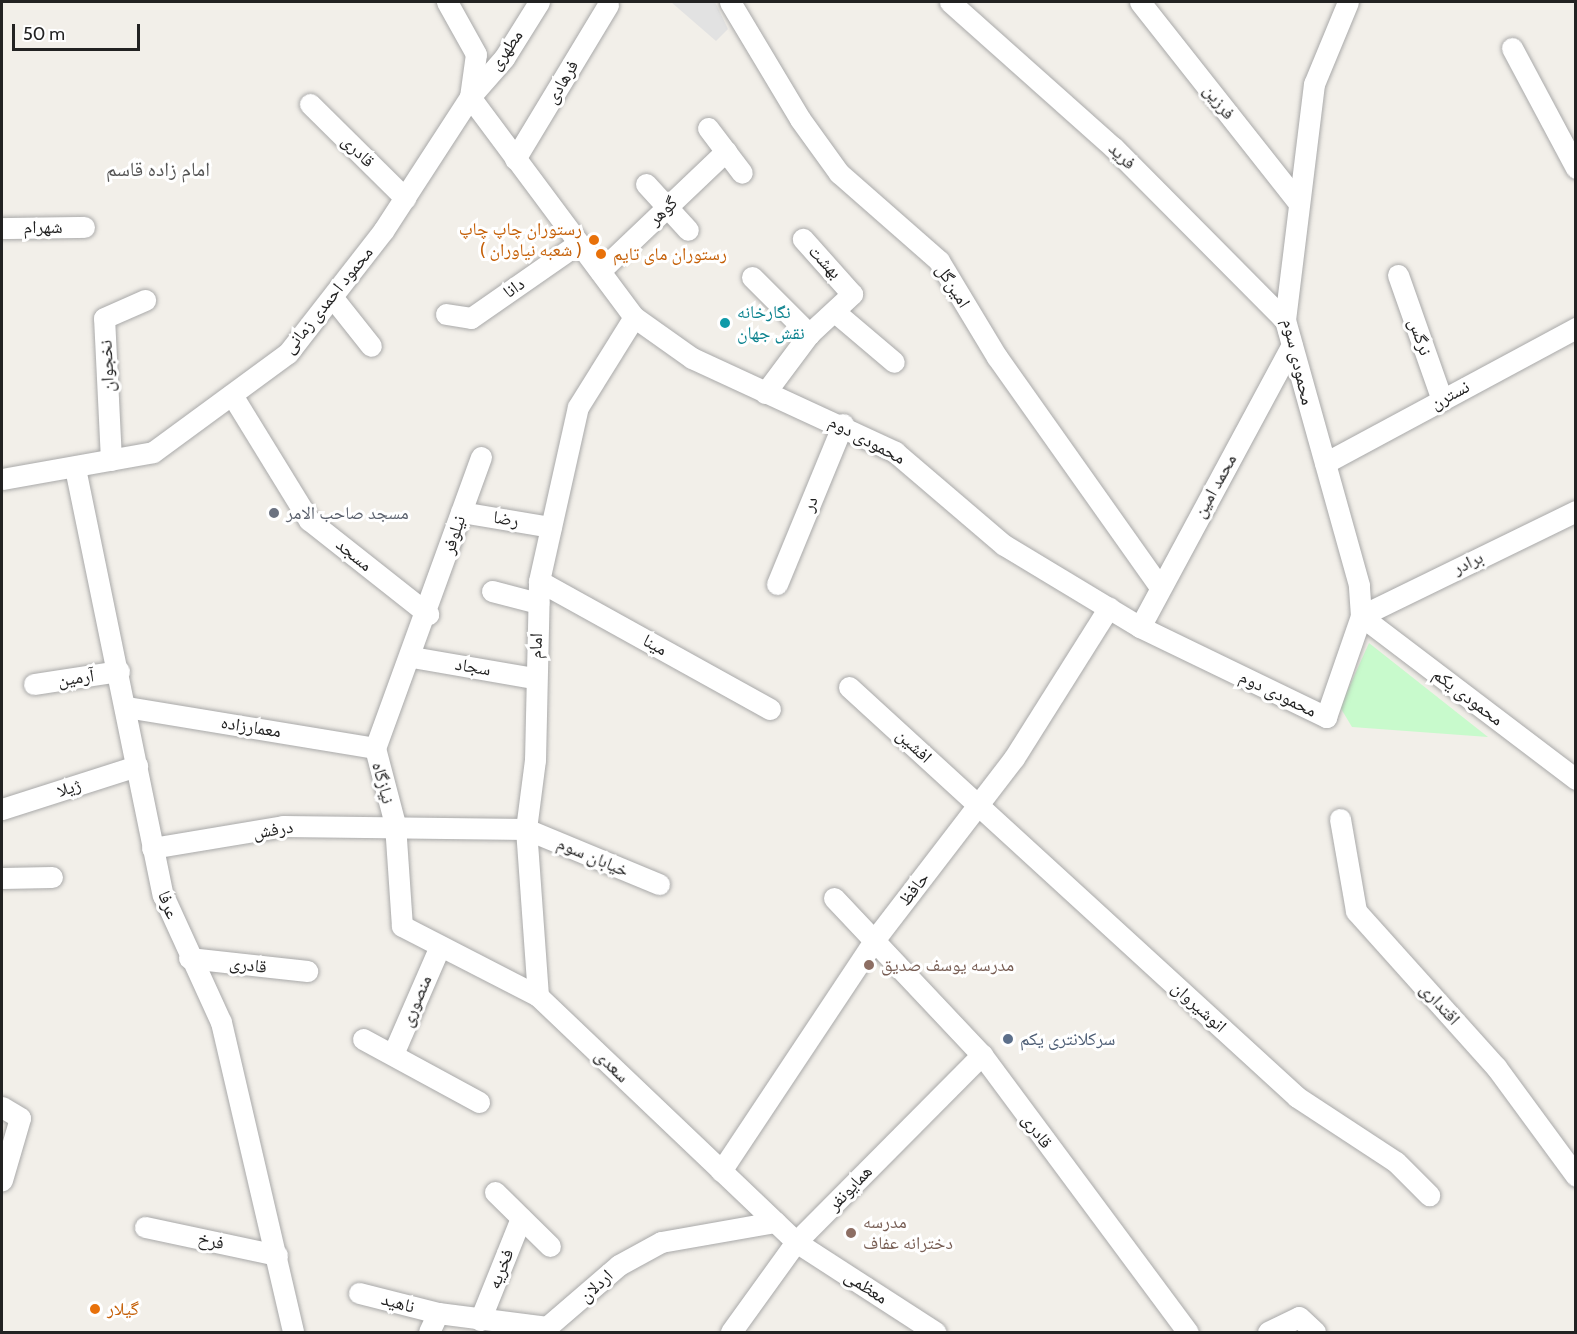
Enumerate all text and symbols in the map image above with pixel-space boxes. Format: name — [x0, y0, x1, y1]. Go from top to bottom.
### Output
scale bar — [15, 12, 142, 50]
text: 50 m — [23, 23, 65, 45]
street label: مطهری — [484, 25, 528, 75]
street label: فرهادی — [541, 56, 583, 108]
street label: فرزین — [1199, 80, 1239, 124]
street label: قادری — [337, 130, 379, 172]
street label: فرید — [1104, 138, 1140, 174]
district label: امام زاده قاسم — [106, 157, 210, 181]
street label: گوهر — [644, 192, 682, 230]
street label: شهرام — [23, 216, 63, 238]
place label: رستوران چاپ چاپ ( شعبه نیاوران ) — [459, 219, 582, 262]
marker: رستوران چاپ چاپ ( شعبه نیاوران ) — [587, 233, 601, 247]
street label: بهشت — [804, 241, 846, 283]
street label: محمود احمدی زمانی — [278, 242, 378, 358]
place label: رستوران مای تایم — [613, 243, 727, 265]
marker: رستوران مای تایم — [594, 247, 608, 261]
street label: امین‌گل — [931, 260, 975, 312]
street label: دانا — [499, 273, 529, 303]
place label: نگارخانه نقش جهان — [737, 302, 805, 344]
marker: نگارخانه نقش جهان — [718, 316, 732, 330]
street label: نرگس — [1404, 316, 1436, 358]
street label: محمودی سوم — [1278, 317, 1318, 407]
street label: نخجوان — [95, 339, 119, 393]
street label: نسترن — [1427, 376, 1473, 414]
street label: محمودی دوم — [825, 411, 909, 469]
street label: محمد امین — [1189, 450, 1241, 522]
street label: در — [797, 493, 823, 515]
place label: مسجد صاحب الامر — [286, 502, 409, 524]
marker: مسجد صاحب الامر — [267, 506, 281, 520]
street label: رضا — [492, 506, 520, 532]
street label: نیلوفر — [438, 513, 470, 557]
street label: مسجد — [331, 534, 377, 576]
street label: برادر — [1449, 547, 1487, 579]
street label: مینا — [639, 630, 671, 660]
street label: امام — [525, 633, 547, 659]
street label: سجاد — [453, 653, 493, 681]
street label: محمودی یکم — [1429, 664, 1507, 730]
street label: آرمین — [56, 665, 96, 691]
street label: محمودی دوم — [1236, 666, 1320, 722]
street label: معمارزاده — [219, 712, 283, 742]
street label: افشین — [892, 724, 936, 768]
street label: نیازگاه — [367, 760, 399, 806]
street label: ژیلا — [54, 774, 84, 802]
street label: درفش — [251, 816, 295, 844]
street label: خیابان سوم — [554, 832, 632, 882]
street label: حافظ — [894, 868, 934, 910]
street label: عرفا — [153, 888, 183, 922]
street label: قادری — [228, 952, 268, 978]
place label: مدرسه یوسف صدیق — [881, 954, 1014, 976]
marker: مدرسه یوسف صدیق — [862, 958, 876, 972]
street label: منصوری — [396, 972, 436, 1030]
street label: انوشیروان — [1167, 977, 1231, 1037]
street label: اقتداری — [1416, 978, 1464, 1030]
place label: سرکلانتری یکم — [1020, 1028, 1115, 1050]
marker: سرکلانتری یکم — [1001, 1032, 1015, 1046]
street label: سعدی — [590, 1045, 634, 1087]
street label: قادری — [1017, 1109, 1057, 1153]
street label: همایونفر — [823, 1161, 877, 1215]
place label: مدرسه دخترانه عفاف — [863, 1212, 953, 1254]
marker: مدرسه دخترانه عفاف — [844, 1226, 858, 1240]
street label: فرخ — [196, 1228, 226, 1254]
street label: فخریه — [483, 1246, 519, 1292]
street label: اردلان — [575, 1265, 617, 1307]
street label: معظمی — [841, 1265, 891, 1309]
street label: ناهید — [379, 1288, 417, 1318]
place label: گیلار — [107, 1298, 139, 1320]
marker: گیلار — [88, 1302, 102, 1316]

